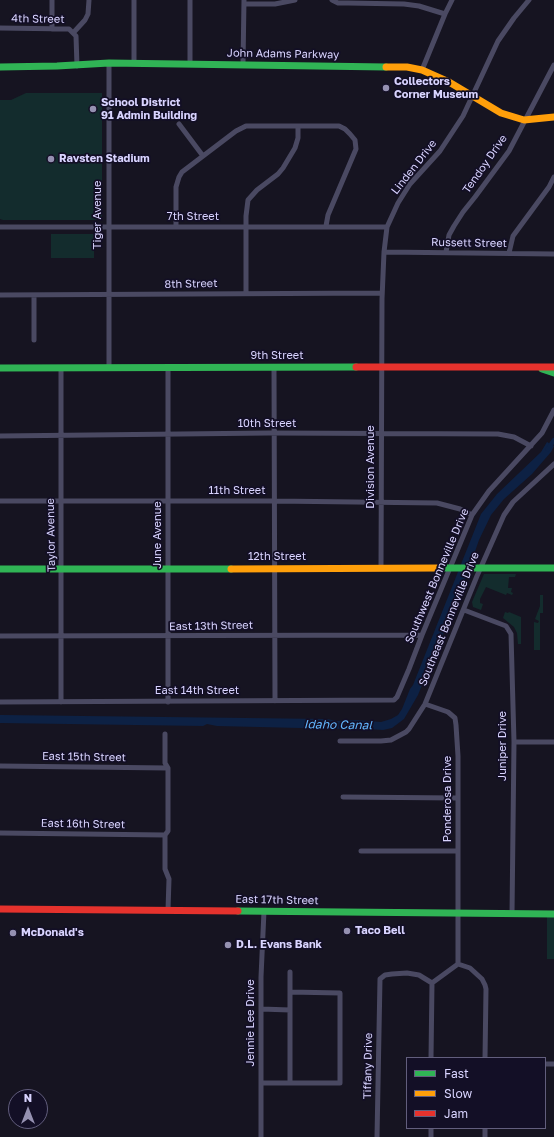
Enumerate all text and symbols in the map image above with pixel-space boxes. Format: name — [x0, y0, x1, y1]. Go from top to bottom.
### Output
street label: 4th Street — [11, 12, 65, 26]
street label: John Adams Parkway — [227, 46, 339, 62]
place label: Collectors Corner Museum — [394, 75, 478, 101]
marker: Collectors Corner Museum — [381, 83, 391, 93]
place label: School District 91 Admin Building — [101, 96, 197, 122]
marker: School District 91 Admin Building — [88, 104, 98, 114]
street label: Tendoy Drive — [460, 132, 510, 196]
street label: Linden Drive — [389, 137, 439, 197]
place label: Ravsten Stadium — [59, 152, 150, 166]
marker: Ravsten Stadium — [46, 154, 56, 164]
street label: Tiger Avenue — [91, 181, 105, 249]
street label: 7th Street — [167, 210, 219, 224]
street label: Russett Street — [431, 236, 507, 250]
street label: 8th Street — [164, 277, 218, 291]
street label: 9th Street — [250, 349, 304, 363]
street label: 10th Street — [238, 417, 296, 431]
street label: Division Avenue — [364, 425, 378, 509]
street label: 11th Street — [208, 484, 266, 498]
street label: Taylor Avenue — [44, 498, 58, 572]
street label: June Avenue — [151, 501, 165, 569]
street label: Southwest Bonneville Drive — [402, 506, 472, 646]
street label: 12th Street — [248, 550, 306, 564]
street label: Southeast Bonneville Drive — [416, 550, 482, 688]
street label: East 13th Street — [169, 619, 253, 633]
street label: East 14th Street — [155, 684, 239, 698]
street label: Juniper Drive — [496, 711, 510, 781]
water label: Idaho Canal — [304, 717, 372, 733]
street label: East 15th Street — [42, 750, 126, 764]
street label: Ponderosa Drive — [441, 756, 455, 842]
street label: East 16th Street — [41, 817, 125, 831]
street label: East 17th Street — [235, 893, 319, 907]
place label: Taco Bell — [355, 924, 405, 938]
place label: McDonald's — [21, 926, 84, 940]
marker: Taco Bell — [342, 926, 352, 936]
marker: McDonald's — [8, 928, 18, 938]
place label: D.L. Evans Bank — [236, 938, 322, 952]
marker: D.L. Evans Bank — [223, 940, 233, 950]
street label: Jennie Lee Drive — [244, 979, 258, 1067]
street label: Tiffany Drive — [361, 1033, 375, 1099]
legend — [406, 1057, 546, 1129]
text: Fast — [444, 1066, 469, 1081]
text: Slow — [444, 1086, 472, 1101]
north arrow — [8, 1089, 48, 1129]
text: N — [24, 1091, 32, 1104]
text: Jam — [444, 1106, 468, 1121]

